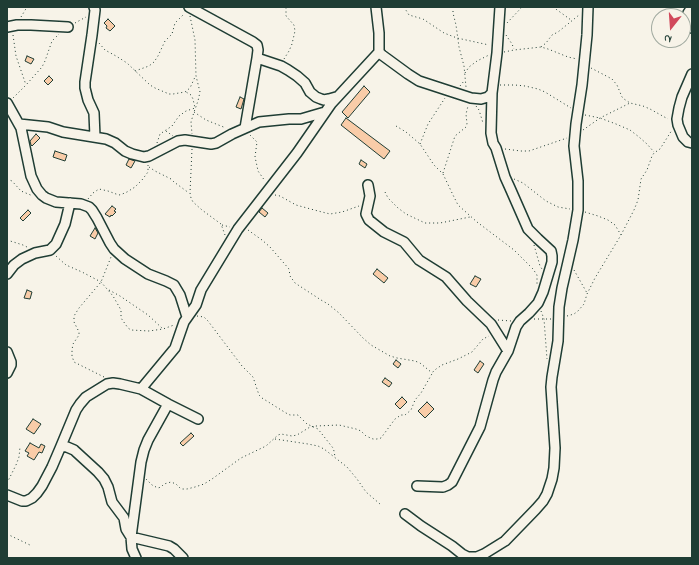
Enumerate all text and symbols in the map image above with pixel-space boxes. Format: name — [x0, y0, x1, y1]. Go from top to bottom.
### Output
north arrow — [651, 8, 691, 48]
text: N — [662, 30, 674, 47]

